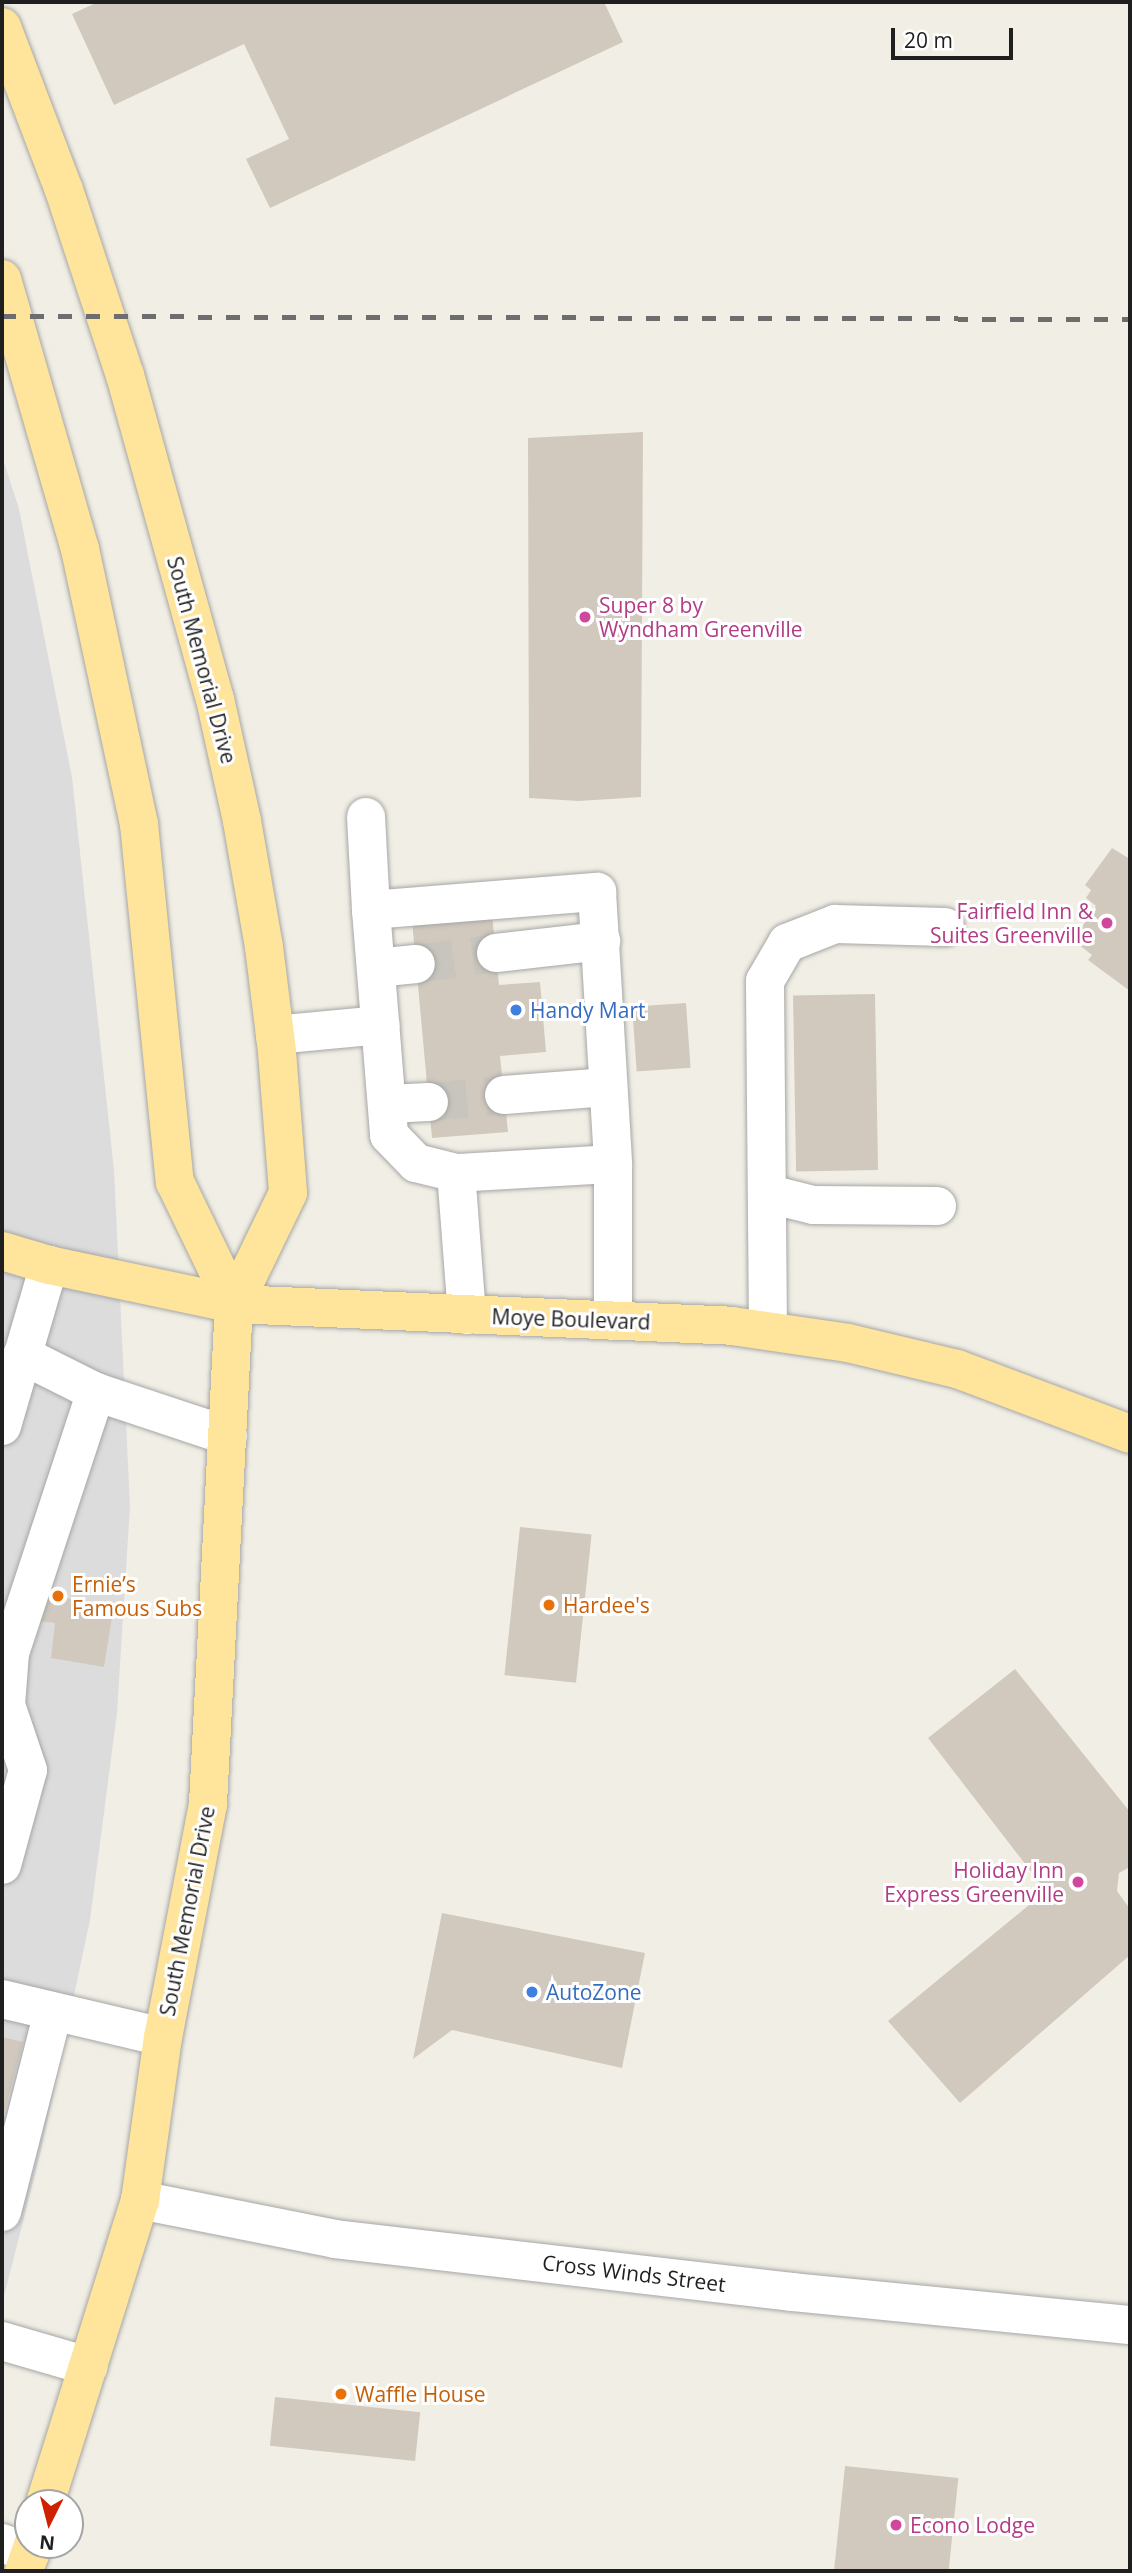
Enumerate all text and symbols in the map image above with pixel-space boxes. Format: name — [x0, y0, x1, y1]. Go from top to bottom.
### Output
scale bar — [894, 14, 1016, 58]
text: 20 m — [904, 26, 953, 54]
street label: South Memorial Drive — [162, 554, 242, 766]
place label: Super 8 by Wyndham Greenville — [599, 592, 803, 642]
marker: Super 8 by Wyndham Greenville — [577, 609, 593, 625]
place label: Fairfield Inn & Suites Greenville — [930, 898, 1093, 948]
marker: Fairfield Inn & Suites Greenville — [1099, 915, 1115, 931]
place label: Handy Mart — [530, 997, 645, 1023]
marker: Handy Mart — [508, 1002, 524, 1018]
street label: Moye Boulevard — [491, 1304, 651, 1334]
place label: Ernie’s Famous Subs — [72, 1571, 202, 1621]
marker: Ernie’s Famous Subs — [50, 1588, 66, 1604]
place label: Hardee's — [563, 1592, 650, 1618]
marker: Hardee's — [541, 1597, 557, 1613]
street label: South Memorial Drive — [154, 1804, 220, 2018]
place label: Holiday Inn Express Greenville — [884, 1857, 1064, 1907]
marker: Holiday Inn Express Greenville — [1070, 1874, 1086, 1890]
place label: AutoZone — [546, 1979, 642, 2005]
marker: AutoZone — [524, 1984, 540, 2000]
street label: Cross Winds Street — [541, 2249, 727, 2297]
place label: Waffle House — [355, 2381, 486, 2407]
marker: Waffle House — [333, 2386, 349, 2402]
north arrow — [14, 2489, 84, 2559]
place label: Econo Lodge — [910, 2512, 1035, 2538]
marker: Econo Lodge — [888, 2517, 904, 2533]
text: N — [38, 2529, 56, 2557]

